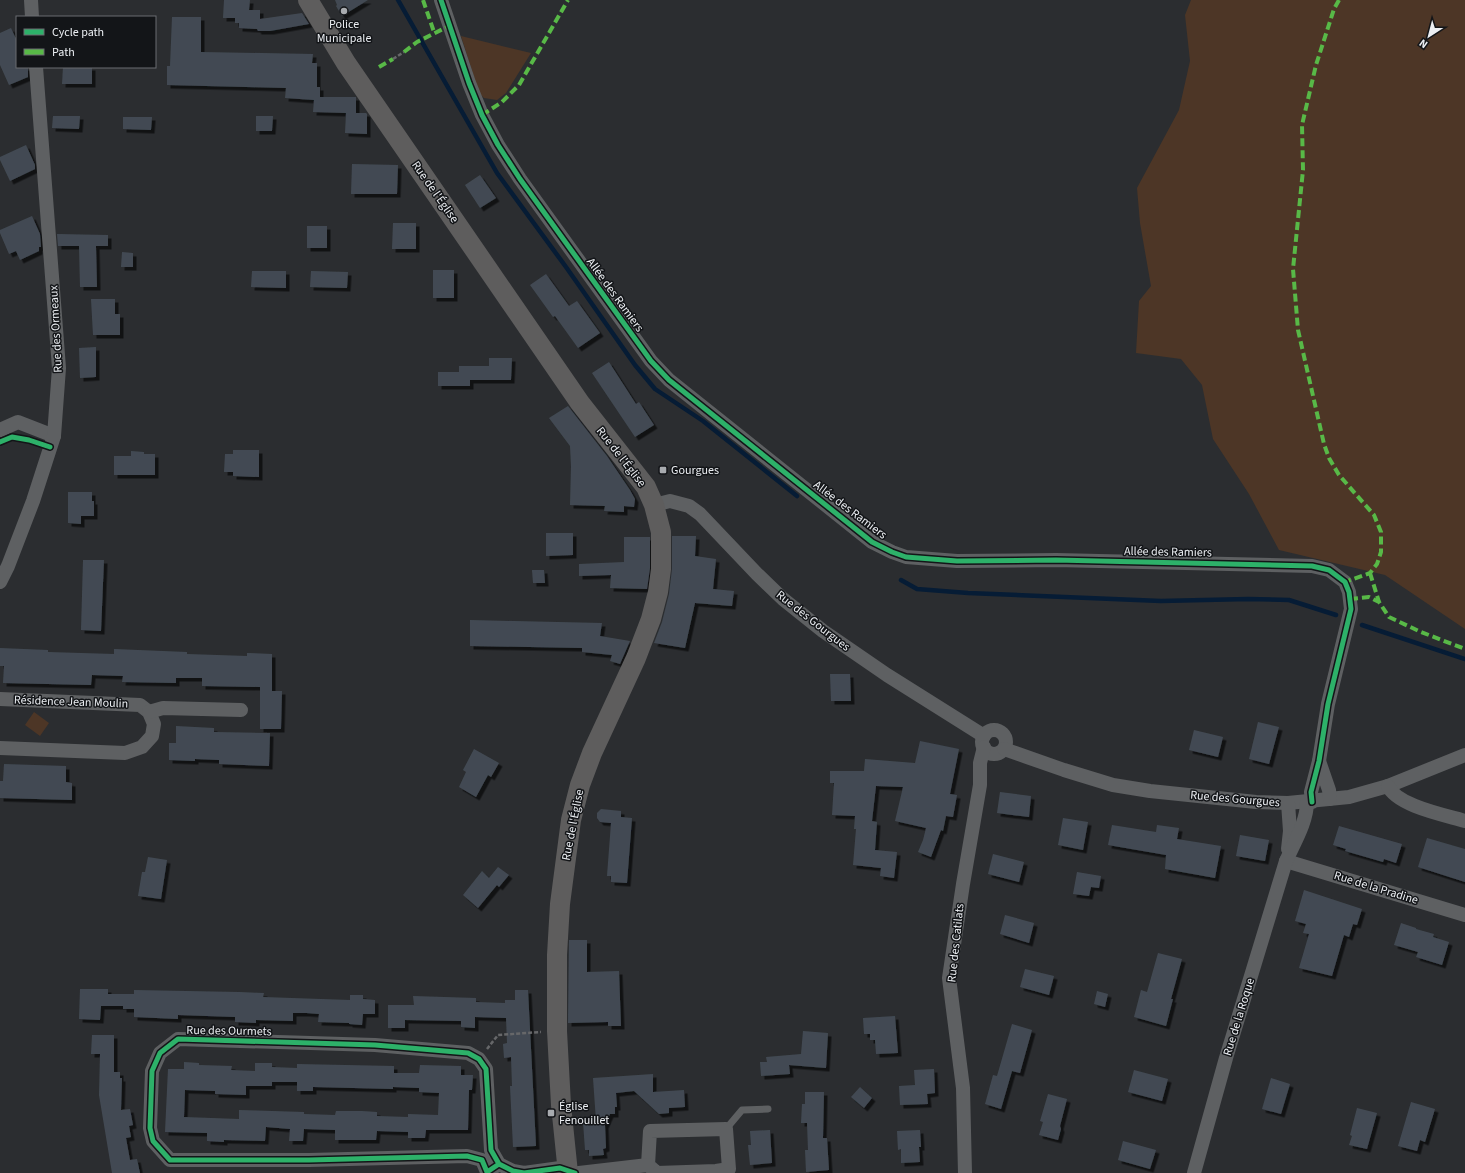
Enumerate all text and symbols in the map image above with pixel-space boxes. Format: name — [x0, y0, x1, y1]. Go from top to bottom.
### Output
marker: Police Municipale — [339, 6, 349, 16]
legend — [16, 16, 156, 68]
place label: Police Municipale — [317, 16, 371, 47]
north arrow — [1409, 16, 1449, 56]
text: Cycle path — [52, 24, 104, 41]
text: N — [1416, 35, 1431, 52]
text: Path — [52, 44, 75, 61]
street label: Rue de l'Église — [407, 158, 463, 226]
street label: Allée des Ramiers — [582, 254, 648, 336]
street label: Rue des Ormeaux — [45, 284, 67, 373]
street label: Rue de l'Église — [592, 423, 650, 491]
place label: Gourgues — [671, 462, 719, 479]
marker: Gourgues — [658, 465, 668, 475]
street label: Allée des Ramiers — [810, 477, 890, 543]
street label: Allée des Ramiers — [1124, 543, 1212, 561]
street label: Rue des Gourgues — [772, 587, 854, 655]
street label: Résidence Jean Moulin — [14, 692, 128, 712]
street label: Rue des Gourgues — [1190, 787, 1280, 811]
street label: Rue de l'Église — [558, 788, 588, 862]
street label: Rue de la Pradine — [1332, 867, 1420, 909]
street label: Rue des Catilats — [943, 903, 969, 983]
street label: Rue de la Roque — [1219, 976, 1259, 1058]
street label: Rue des Ourmets — [186, 1022, 272, 1040]
place label: Église Fenouillet — [559, 1098, 609, 1129]
marker: Église Fenouillet — [546, 1108, 556, 1118]

